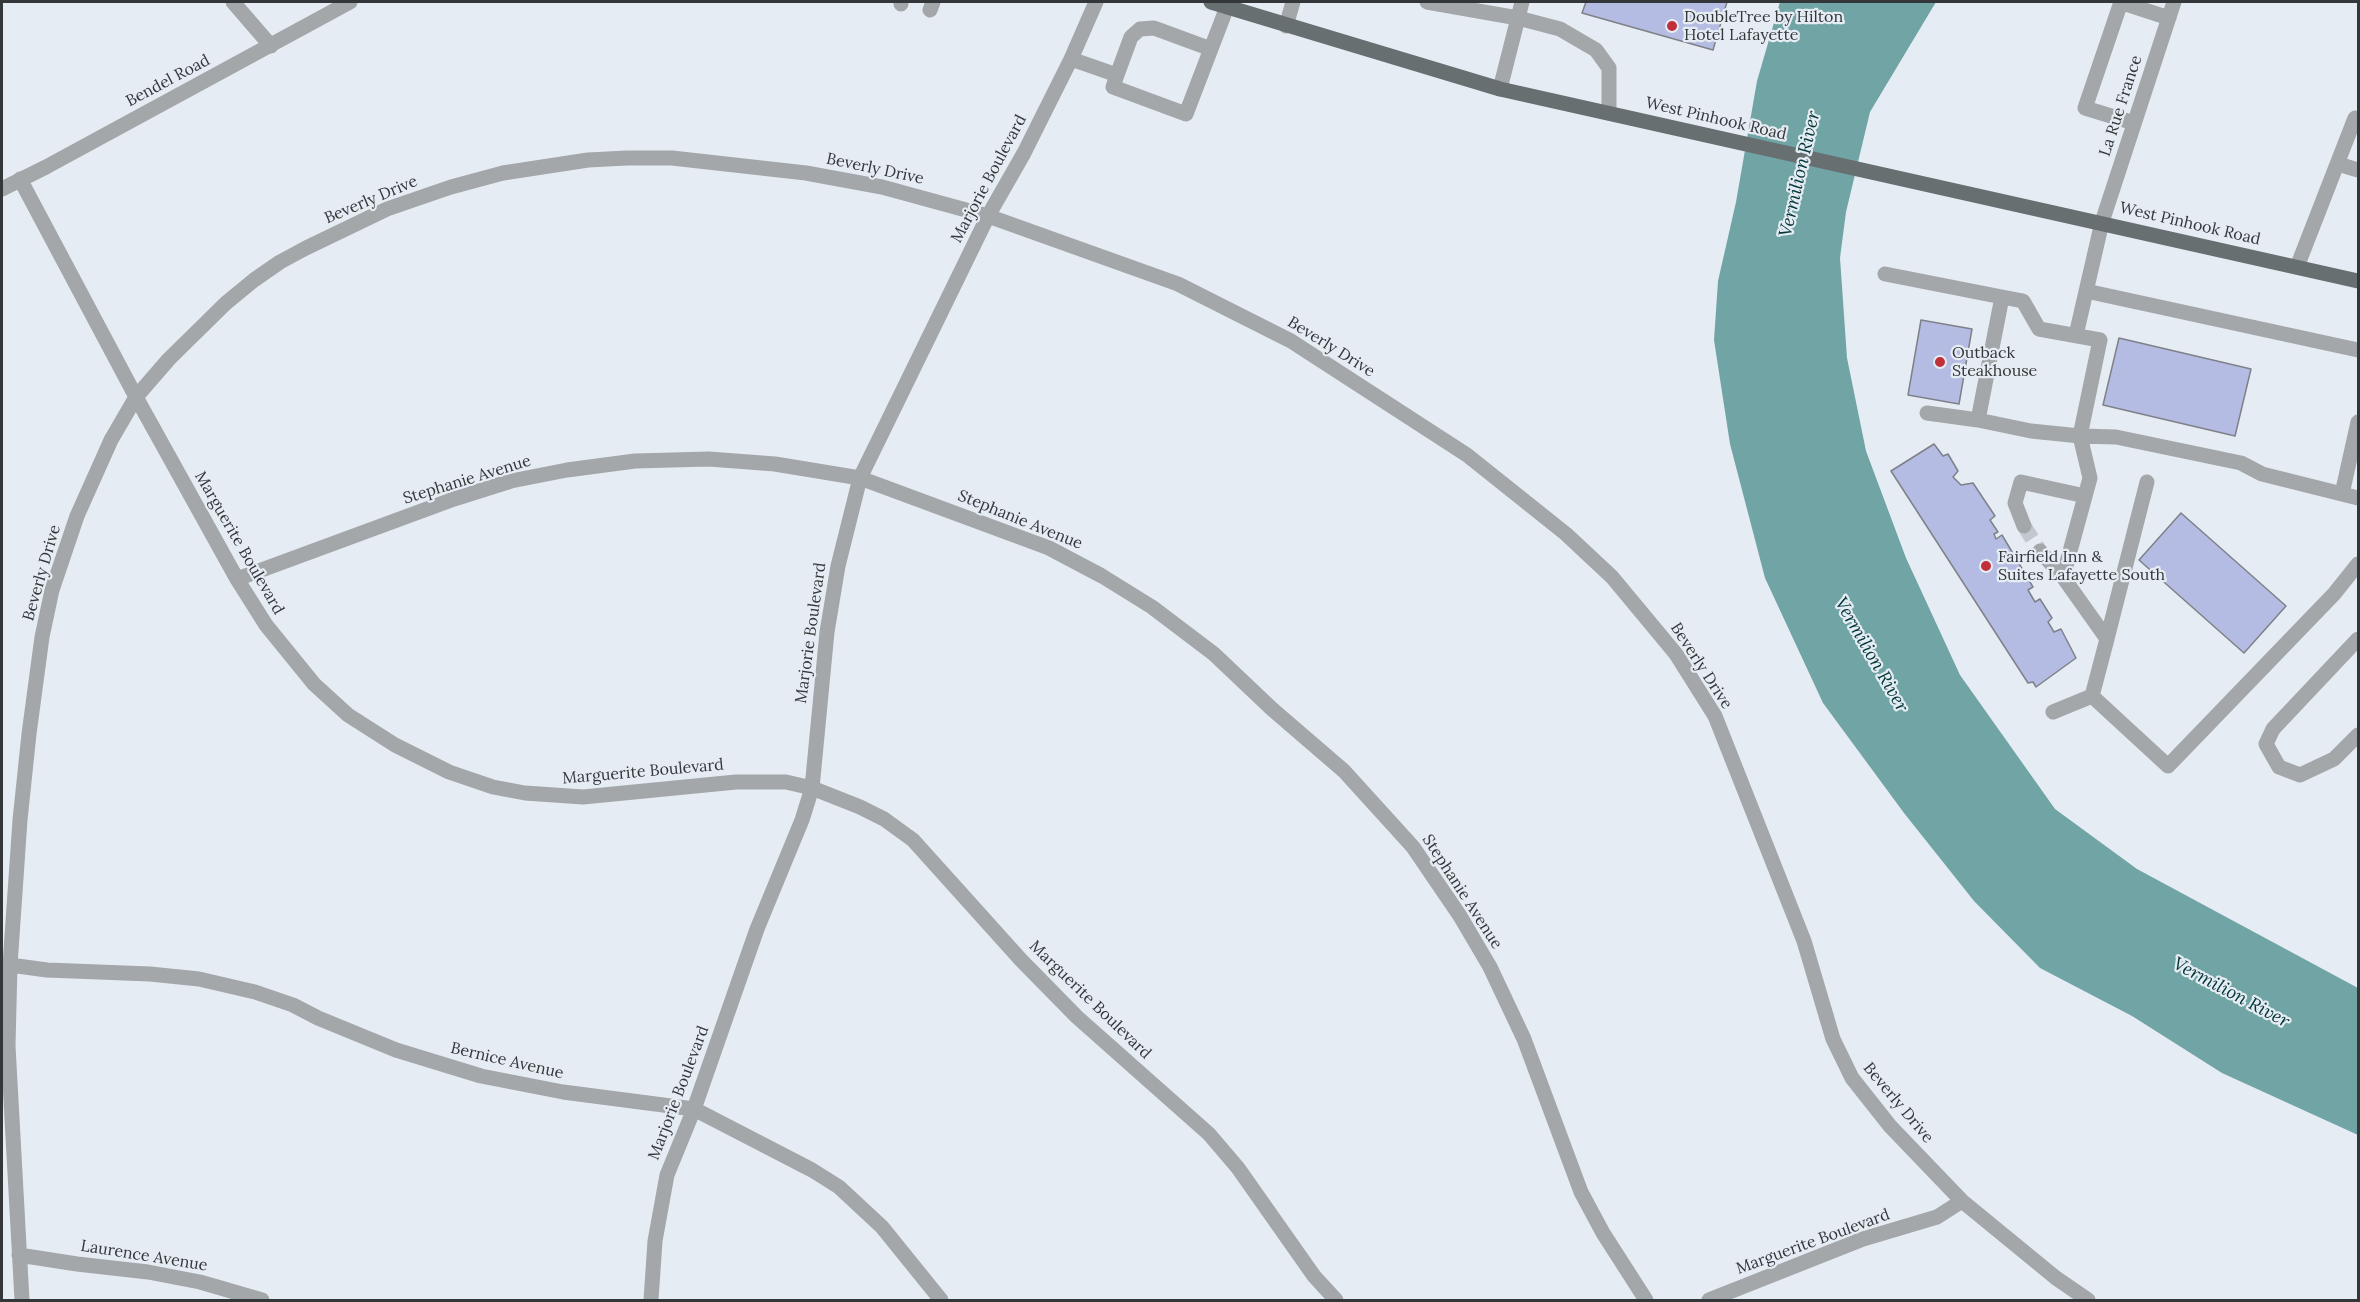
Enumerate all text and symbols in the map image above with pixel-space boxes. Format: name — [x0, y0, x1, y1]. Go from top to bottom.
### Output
place label: DoubleTree by Hilton Hotel Lafayette — [1684, 7, 1843, 45]
marker: DoubleTree by Hilton Hotel Lafayette — [1665, 19, 1679, 33]
street label: Bendel Road — [123, 51, 213, 111]
street label: La Rue France — [2096, 53, 2146, 159]
street label: West Pinhook Road — [1644, 93, 1788, 145]
water label: Vermilion River — [1775, 109, 1825, 239]
street label: Marjorie Boulevard — [947, 112, 1031, 246]
street label: Beverly Drive — [825, 149, 925, 189]
street label: Beverly Drive — [322, 172, 420, 228]
street label: West Pinhook Road — [2118, 198, 2262, 250]
street label: Beverly Drive — [1284, 313, 1378, 381]
place label: Outback Steakhouse — [1952, 343, 2037, 381]
marker: Outback Steakhouse — [1933, 355, 1947, 369]
street label: Stephanie Avenue — [401, 451, 533, 509]
street label: Marguerite Boulevard — [190, 468, 288, 618]
street label: Stephanie Avenue — [955, 486, 1085, 554]
street label: Beverly Drive — [19, 523, 65, 623]
place label: Fairfield Inn & Suites Lafayette South — [1998, 547, 2165, 585]
marker: Fairfield Inn & Suites Lafayette South — [1979, 559, 1993, 573]
street label: Marjorie Boulevard — [792, 561, 830, 705]
water label: Vermilion River — [1829, 594, 1913, 716]
street label: Beverly Drive — [1666, 619, 1736, 713]
street label: Marguerite Boulevard — [561, 755, 725, 789]
street label: Stephanie Avenue — [1418, 831, 1506, 953]
street label: Marguerite Boulevard — [1025, 937, 1155, 1063]
water label: Vermilion River — [2169, 953, 2293, 1033]
street label: Marjorie Boulevard — [645, 1023, 713, 1163]
street label: Bernice Avenue — [449, 1039, 565, 1083]
street label: Beverly Drive — [1859, 1059, 1937, 1147]
street label: Marguerite Boulevard — [1734, 1205, 1892, 1279]
street label: Laurence Avenue — [79, 1236, 209, 1276]

